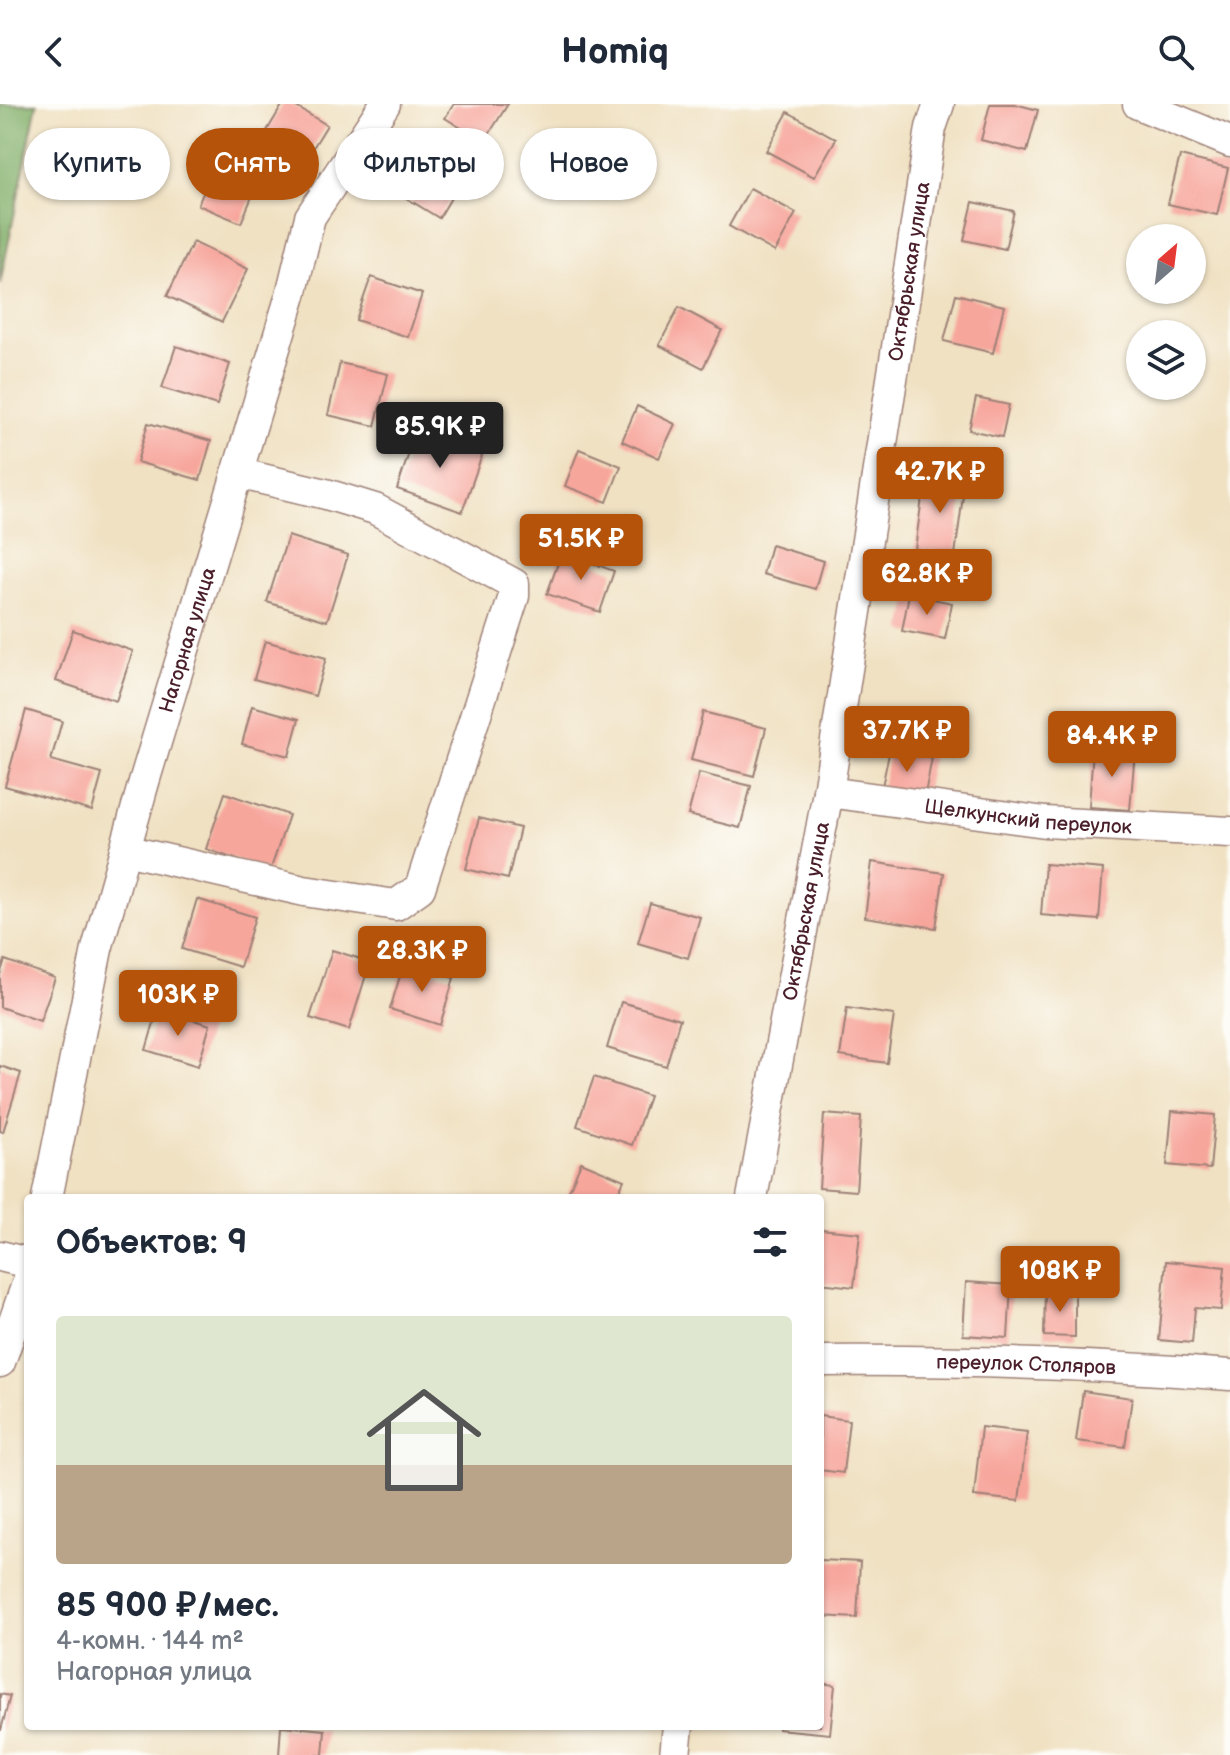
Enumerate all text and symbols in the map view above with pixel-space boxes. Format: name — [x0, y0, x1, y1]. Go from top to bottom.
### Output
icon: back — [32, 30, 76, 74]
icon: search — [1154, 30, 1198, 74]
text: Homiq — [561, 31, 669, 74]
chip: Купить — [24, 128, 170, 200]
chip: Снять — [186, 128, 319, 200]
chip: Фильтры — [335, 128, 504, 200]
chip: Новое — [520, 128, 657, 200]
street label: Октябрьская улица — [884, 180, 936, 363]
north arrow — [1126, 224, 1206, 304]
map controls — [1126, 224, 1206, 400]
button: layers — [1126, 320, 1206, 400]
pin: 85.9K ₽ — [366, 402, 514, 470]
text: 85.9K ₽ — [394, 412, 486, 443]
pin: 42.7K ₽ — [866, 447, 1014, 515]
text: 42.7K ₽ — [895, 457, 985, 488]
pin: 51.5K ₽ — [507, 514, 655, 582]
text: 51.5K ₽ — [538, 524, 624, 555]
pin: 62.8K ₽ — [853, 549, 1001, 617]
text: 62.8K ₽ — [881, 559, 973, 590]
street label: Нагорная улица — [155, 564, 221, 716]
pin: 37.7K ₽ — [833, 706, 981, 774]
pin: 84.4K ₽ — [1038, 711, 1186, 779]
text: 37.7K ₽ — [862, 716, 952, 747]
text: 84.4K ₽ — [1066, 721, 1158, 752]
street label: Щелкунский переулок — [923, 794, 1133, 840]
street label: Октябрьская улица — [778, 820, 835, 1003]
pin: 28.3K ₽ — [348, 926, 496, 994]
text: 28.3K ₽ — [376, 936, 468, 967]
pin: 103K ₽ — [113, 970, 243, 1038]
text: 103K ₽ — [137, 980, 219, 1011]
icon: filters — [748, 1220, 792, 1264]
text: Объектов: 9 — [56, 1222, 247, 1263]
pin: 108K ₽ — [995, 1246, 1125, 1314]
text: 108K ₽ — [1019, 1256, 1101, 1287]
street label: переулок Столяров — [936, 1350, 1117, 1380]
icon: home — [352, 1368, 496, 1512]
text: 85 900 ₽/мес. — [56, 1585, 279, 1626]
text: 4-комн. · 144 m² — [56, 1626, 244, 1657]
text: Нагорная улица — [56, 1657, 252, 1688]

